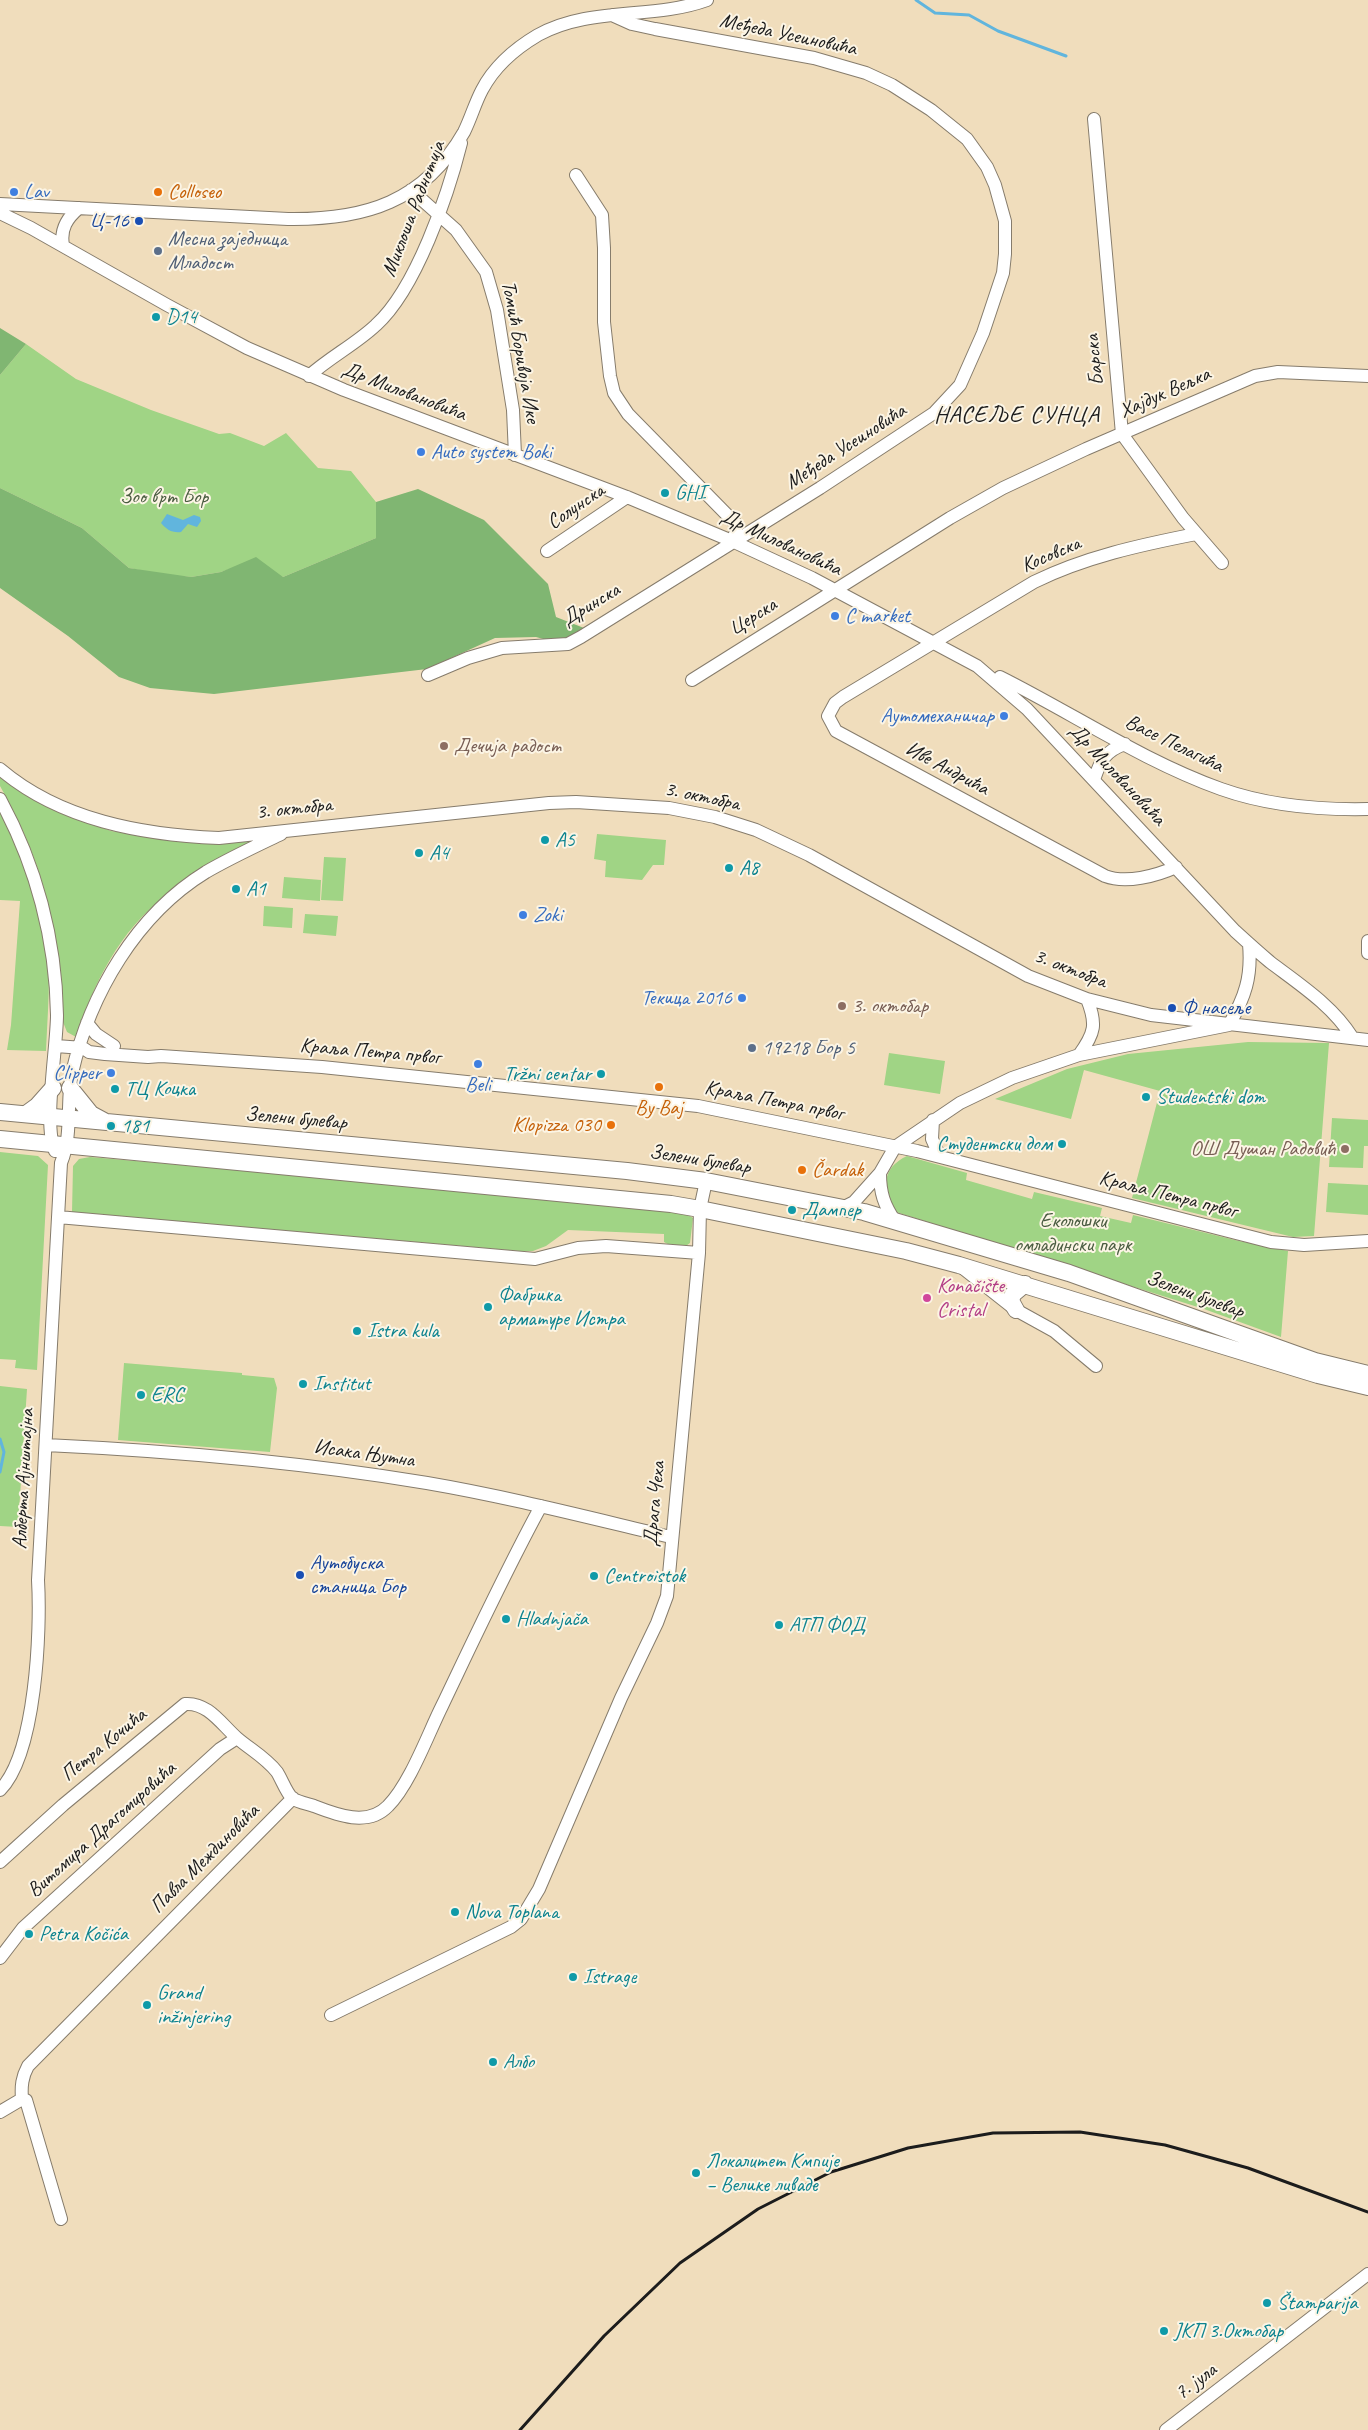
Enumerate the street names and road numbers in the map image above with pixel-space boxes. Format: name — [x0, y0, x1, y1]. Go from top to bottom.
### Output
street label: Међеда Усеиновића — [717, 8, 859, 62]
street label: Миклоша Раднотија — [377, 138, 451, 280]
street label: Томић Боривоја Ике — [495, 279, 545, 425]
street label: Барска — [1080, 333, 1110, 387]
street label: Др Миловановића — [338, 357, 470, 427]
street label: Хајдук Вељка — [1116, 362, 1214, 424]
street label: Међеда Усеиновића — [781, 399, 911, 495]
street label: Солунска — [542, 479, 610, 535]
street label: Др Миловановића — [716, 504, 846, 582]
street label: Косовска — [1018, 531, 1084, 579]
street label: Дринска — [557, 578, 625, 632]
street label: Церска — [724, 593, 782, 641]
street label: Васе Пелагића — [1121, 709, 1227, 779]
street label: Др Миловановића — [1063, 719, 1171, 831]
street label: Иве Андрића — [901, 737, 993, 801]
street label: 3. октобра — [662, 777, 742, 817]
street label: 3. октобра — [255, 792, 333, 826]
street label: 3. октобра — [1030, 944, 1110, 994]
street label: Краља Петра првог — [299, 1033, 441, 1071]
street label: Краља Петра првог — [702, 1075, 846, 1127]
street label: Зелени булевар — [244, 1102, 348, 1136]
street label: Зелени булевар — [648, 1140, 752, 1180]
street label: Краља Петра првог — [1097, 1166, 1239, 1224]
street label: Зелени булевар — [1143, 1266, 1247, 1324]
street label: Алберта Ајнштајна — [8, 1408, 40, 1550]
street label: Исака Њутна — [312, 1434, 416, 1474]
street label: Драга Чеха — [639, 1460, 671, 1548]
street label: Петра Кочића — [56, 1703, 152, 1787]
street label: Витомира Драгомировића — [22, 1757, 182, 1903]
street label: Павла Междиновића — [145, 1799, 265, 1919]
street label: 7. јула — [1170, 2358, 1222, 2406]

